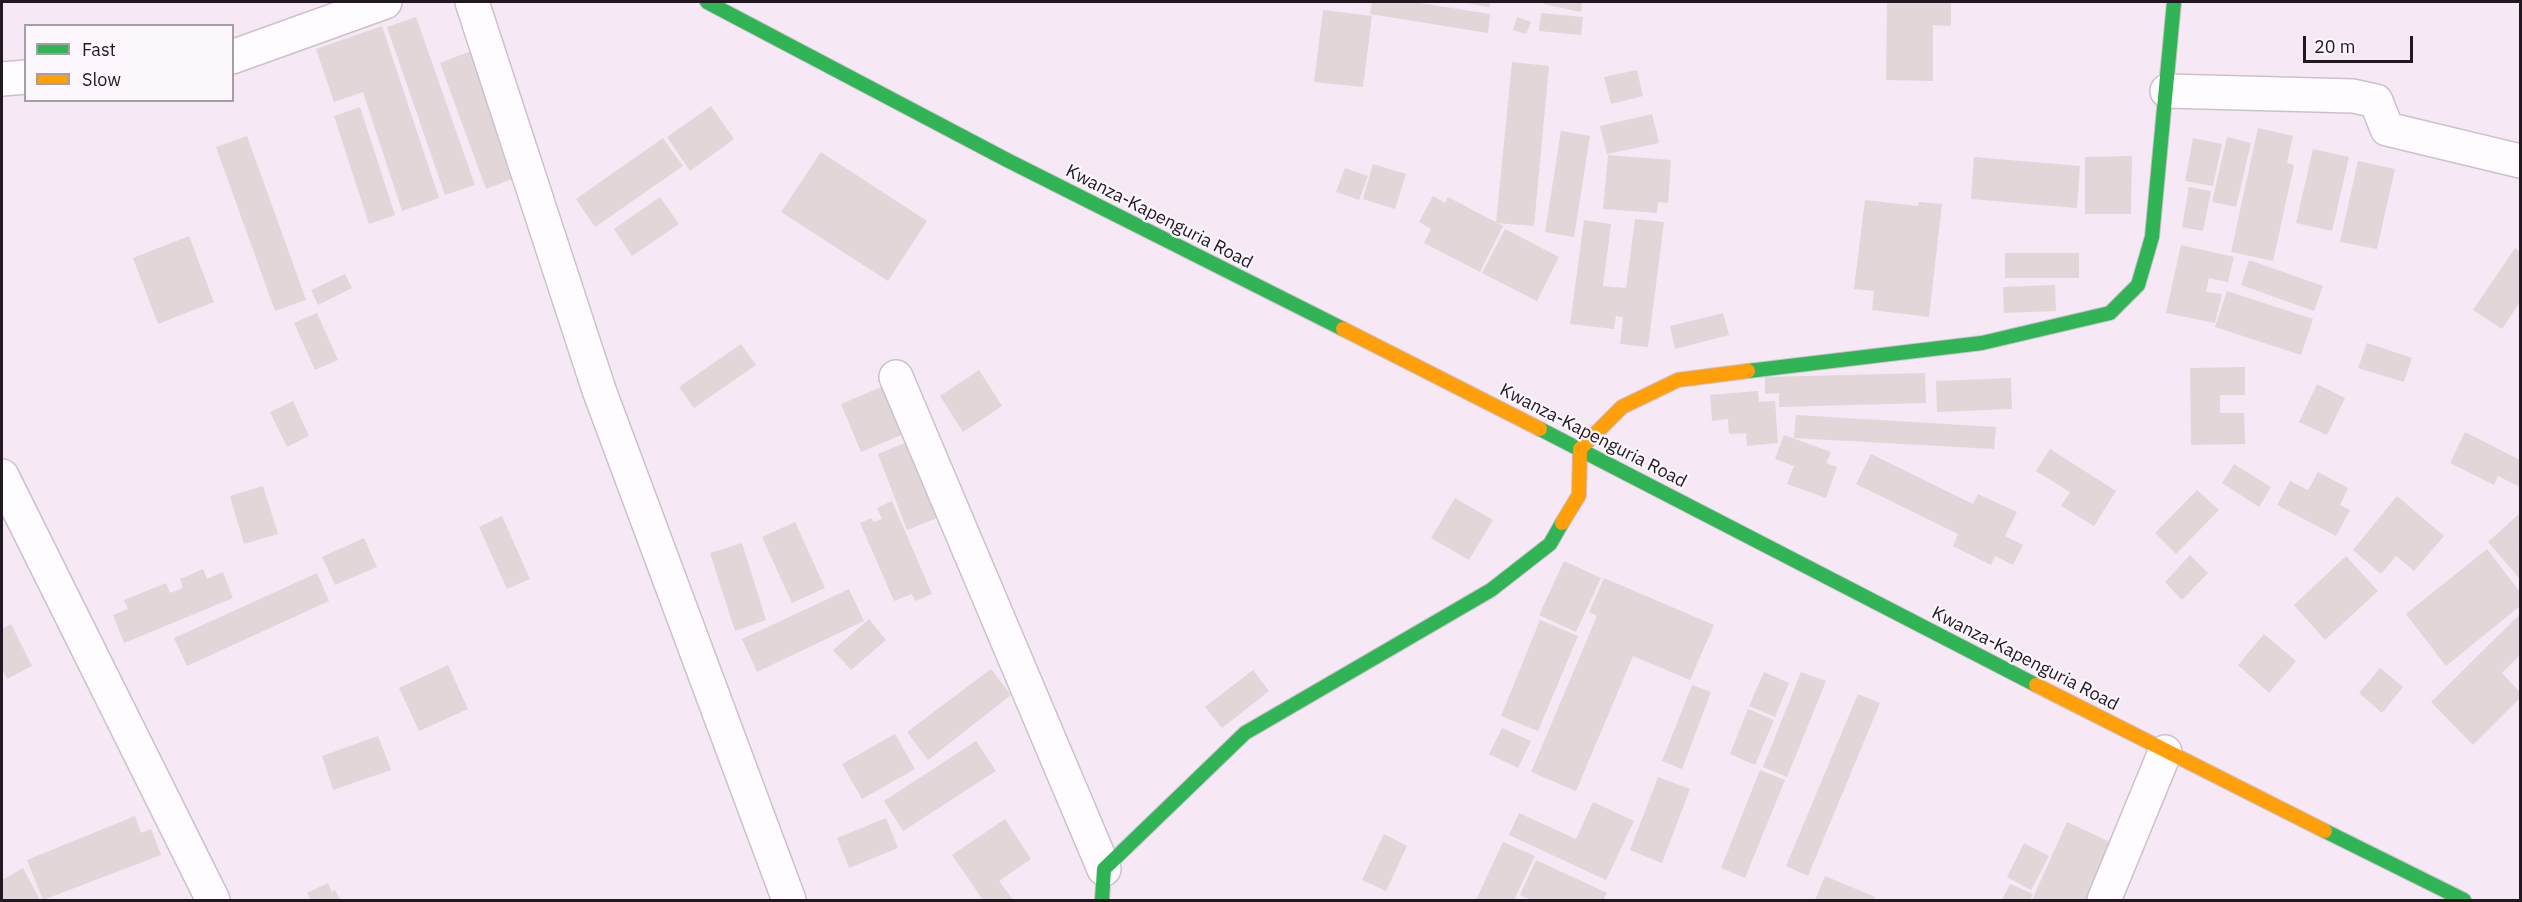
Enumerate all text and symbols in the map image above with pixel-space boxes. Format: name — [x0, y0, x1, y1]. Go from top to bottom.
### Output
legend — [24, 24, 234, 102]
scale bar — [2306, 24, 2416, 62]
text: 20 m — [2314, 35, 2356, 58]
text: Fast — [82, 38, 116, 61]
text: Slow — [82, 68, 121, 91]
street label: Kwanza-Kapenguria Road — [1062, 160, 1256, 274]
street label: Kwanza-Kapenguria Road — [1496, 379, 1690, 493]
street label: Kwanza-Kapenguria Road — [1928, 602, 2122, 716]

